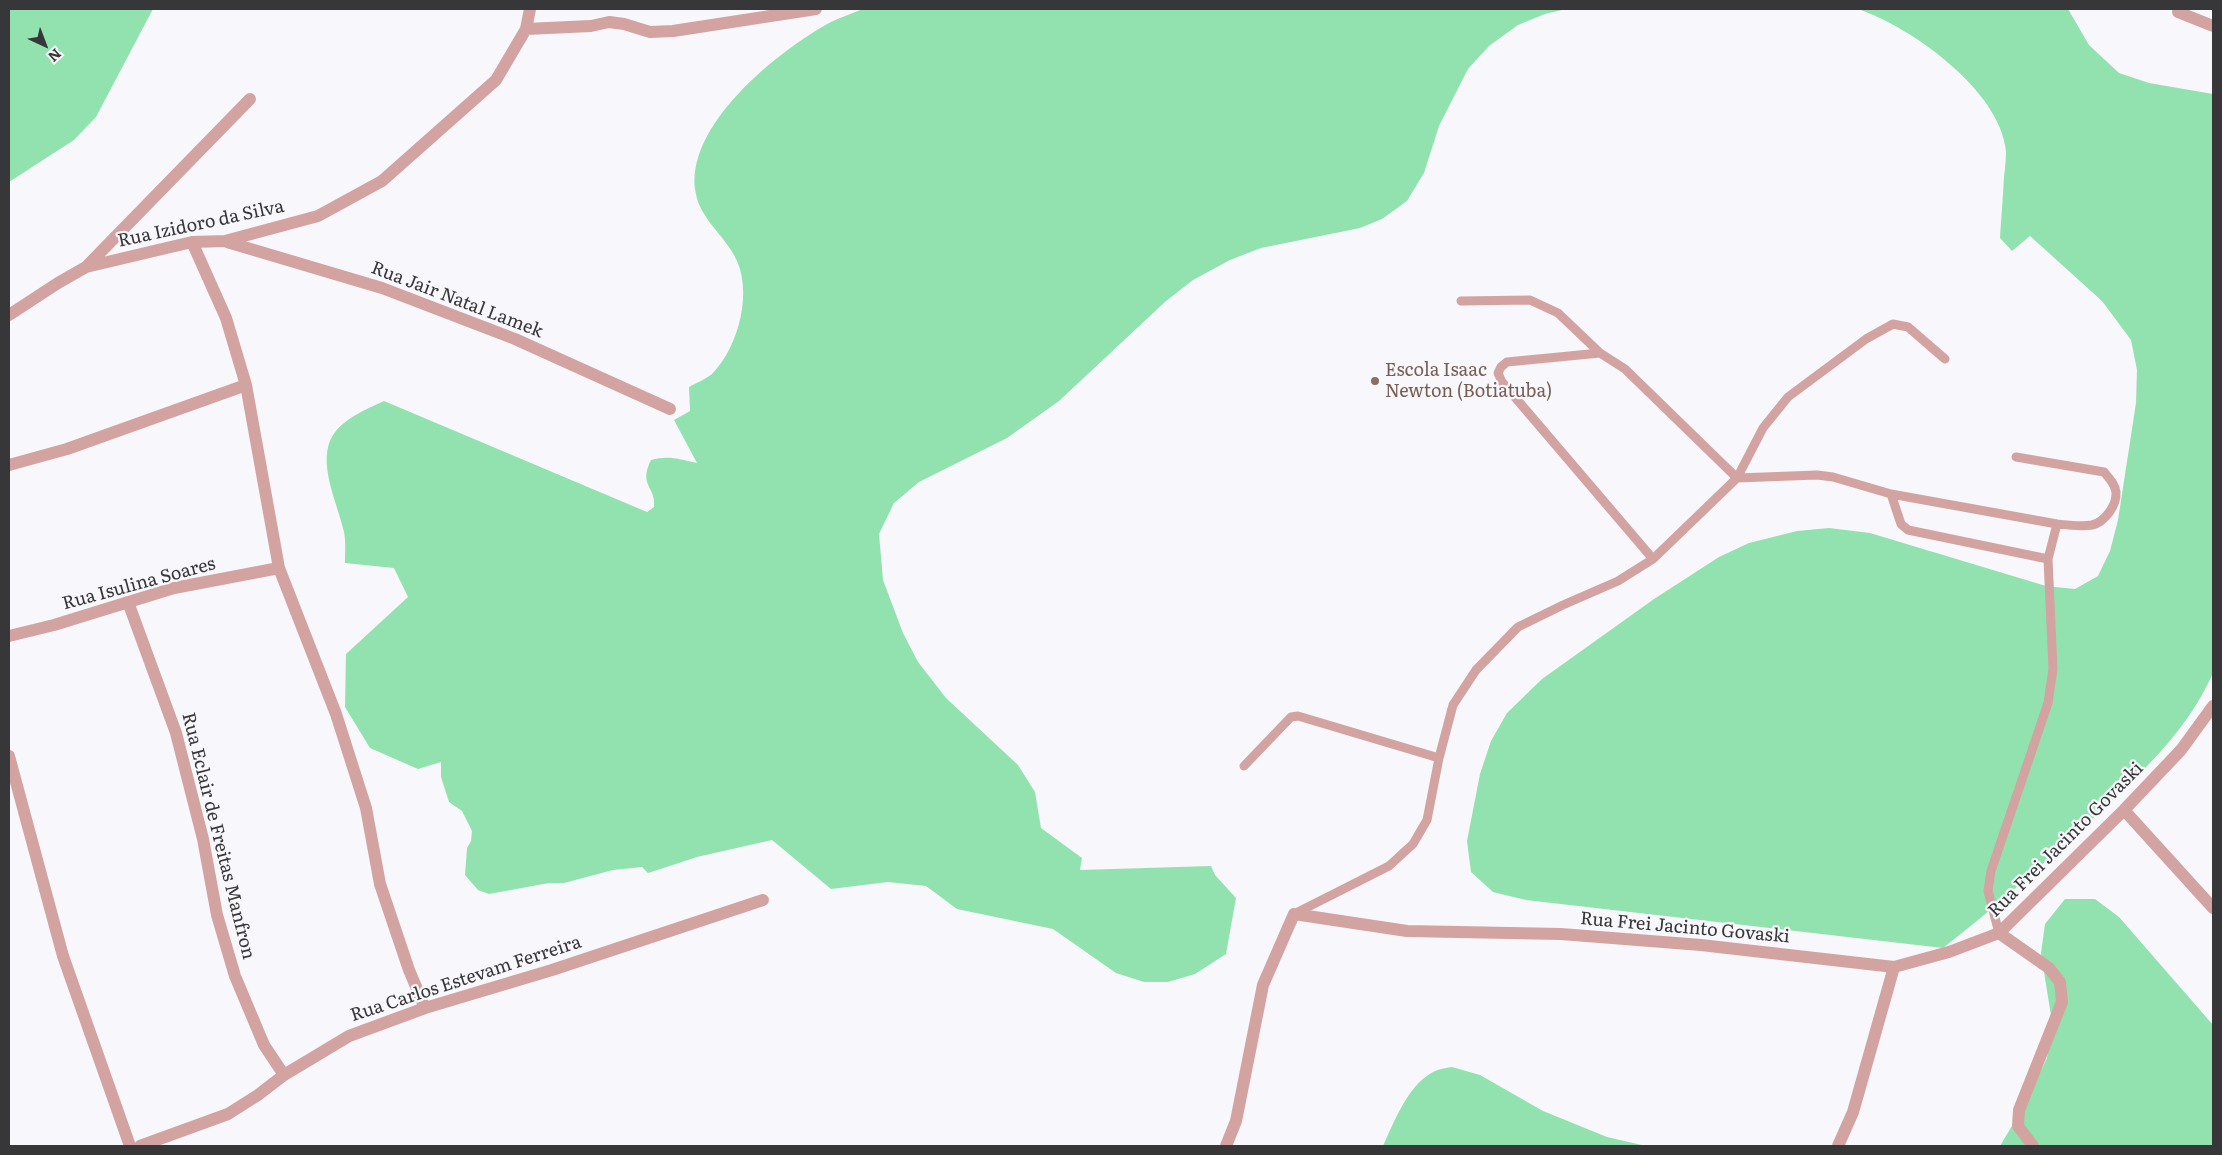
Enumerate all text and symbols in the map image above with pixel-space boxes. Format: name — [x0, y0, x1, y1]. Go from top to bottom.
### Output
north arrow — [20, 20, 70, 70]
text: N — [44, 45, 66, 67]
street label: Rua Izidoro da Silva — [116, 196, 286, 252]
street label: Rua Jair Natal Lamek — [368, 257, 546, 343]
place label: Escola Isaac Newton (Botiatuba) — [1385, 360, 1552, 402]
marker: Escola Isaac Newton (Botiatuba) — [1369, 375, 1381, 387]
street label: Rua Isulina Soares — [60, 553, 218, 615]
street label: Rua Eclair de Freitas Manfron — [177, 710, 259, 962]
street label: Rua Frei Jacinto Govaski — [1984, 758, 2148, 922]
street label: Rua Frei Jacinto Govaski — [1579, 908, 1791, 948]
street label: Rua Carlos Estevam Ferreira — [348, 931, 584, 1027]

